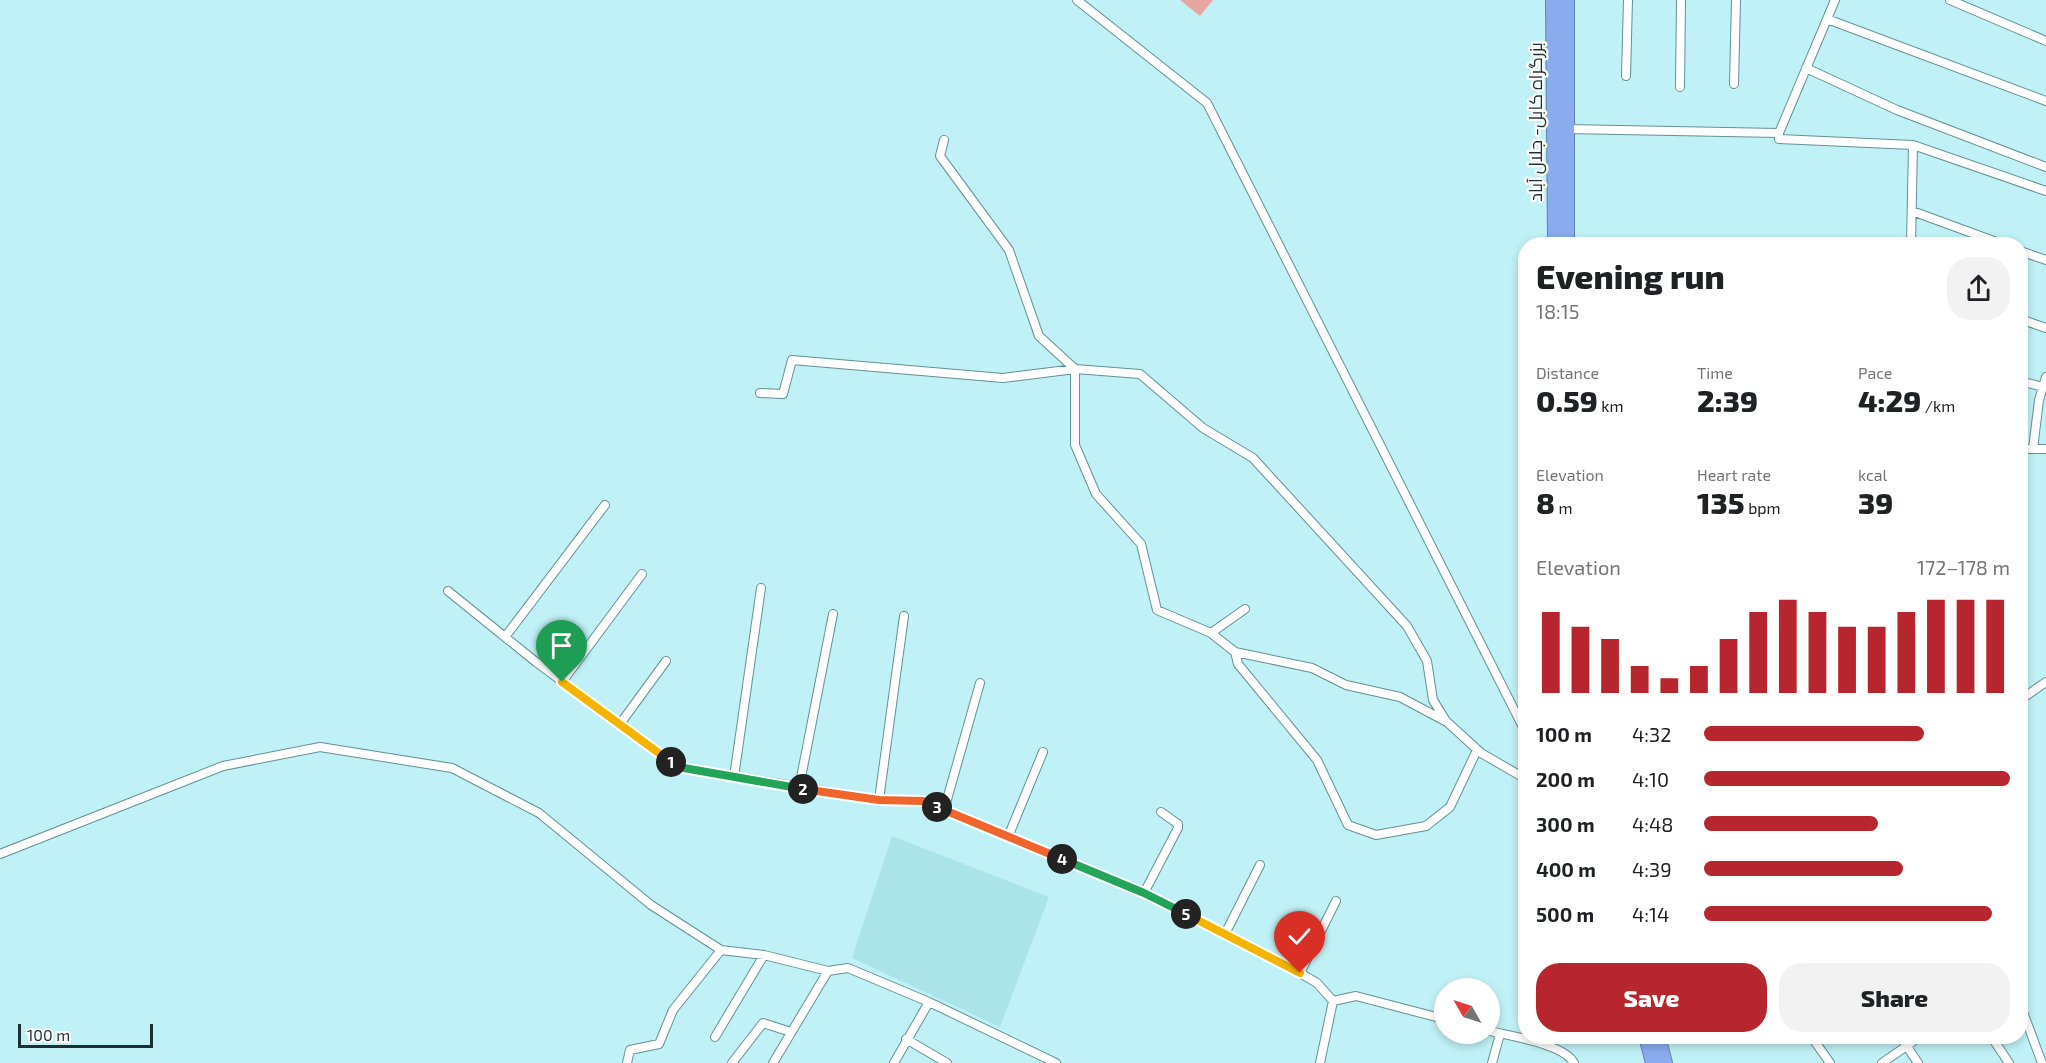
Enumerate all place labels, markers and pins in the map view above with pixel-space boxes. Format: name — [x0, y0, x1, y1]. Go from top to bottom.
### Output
pin — [536, 620, 587, 682]
pin: 1 — [656, 747, 686, 777]
pin: 2 — [788, 774, 818, 804]
pin: 3 — [922, 792, 952, 822]
pin: 4 — [1047, 844, 1077, 874]
pin: 5 — [1171, 899, 1201, 929]
pin — [1274, 911, 1325, 973]

